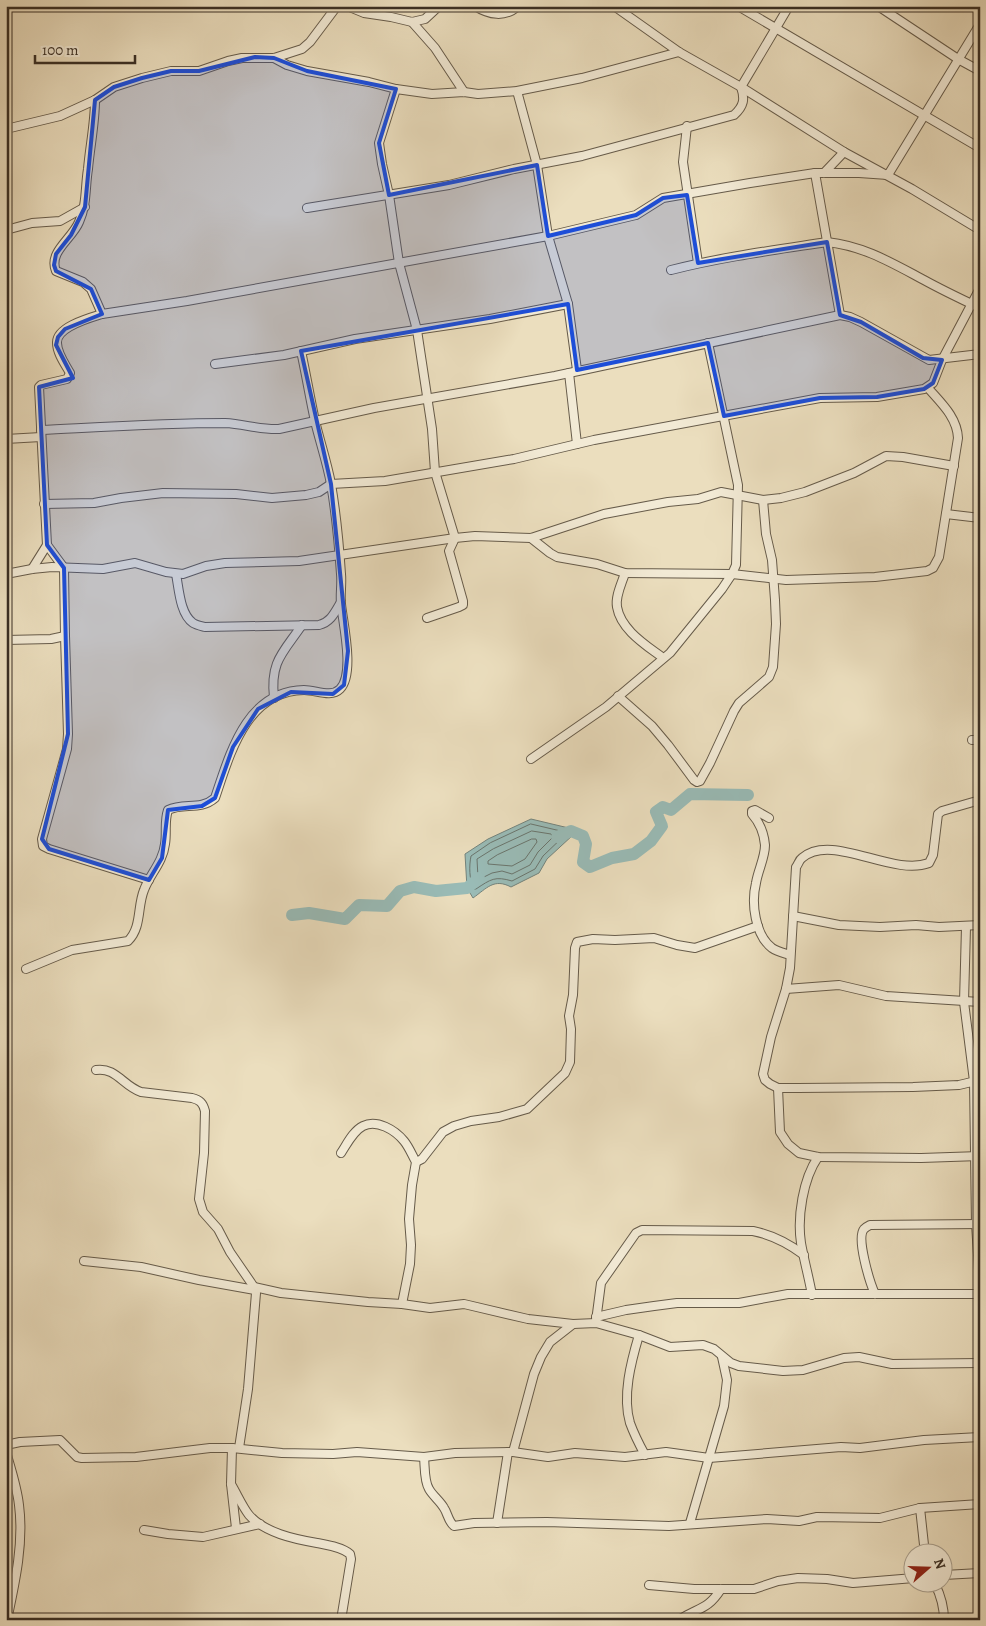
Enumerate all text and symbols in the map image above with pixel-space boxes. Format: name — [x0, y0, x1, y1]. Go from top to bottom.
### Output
scale bar — [35, 32, 135, 64]
text: 100 m — [42, 40, 79, 60]
north arrow — [904, 1544, 954, 1594]
text: N — [929, 1556, 950, 1572]

